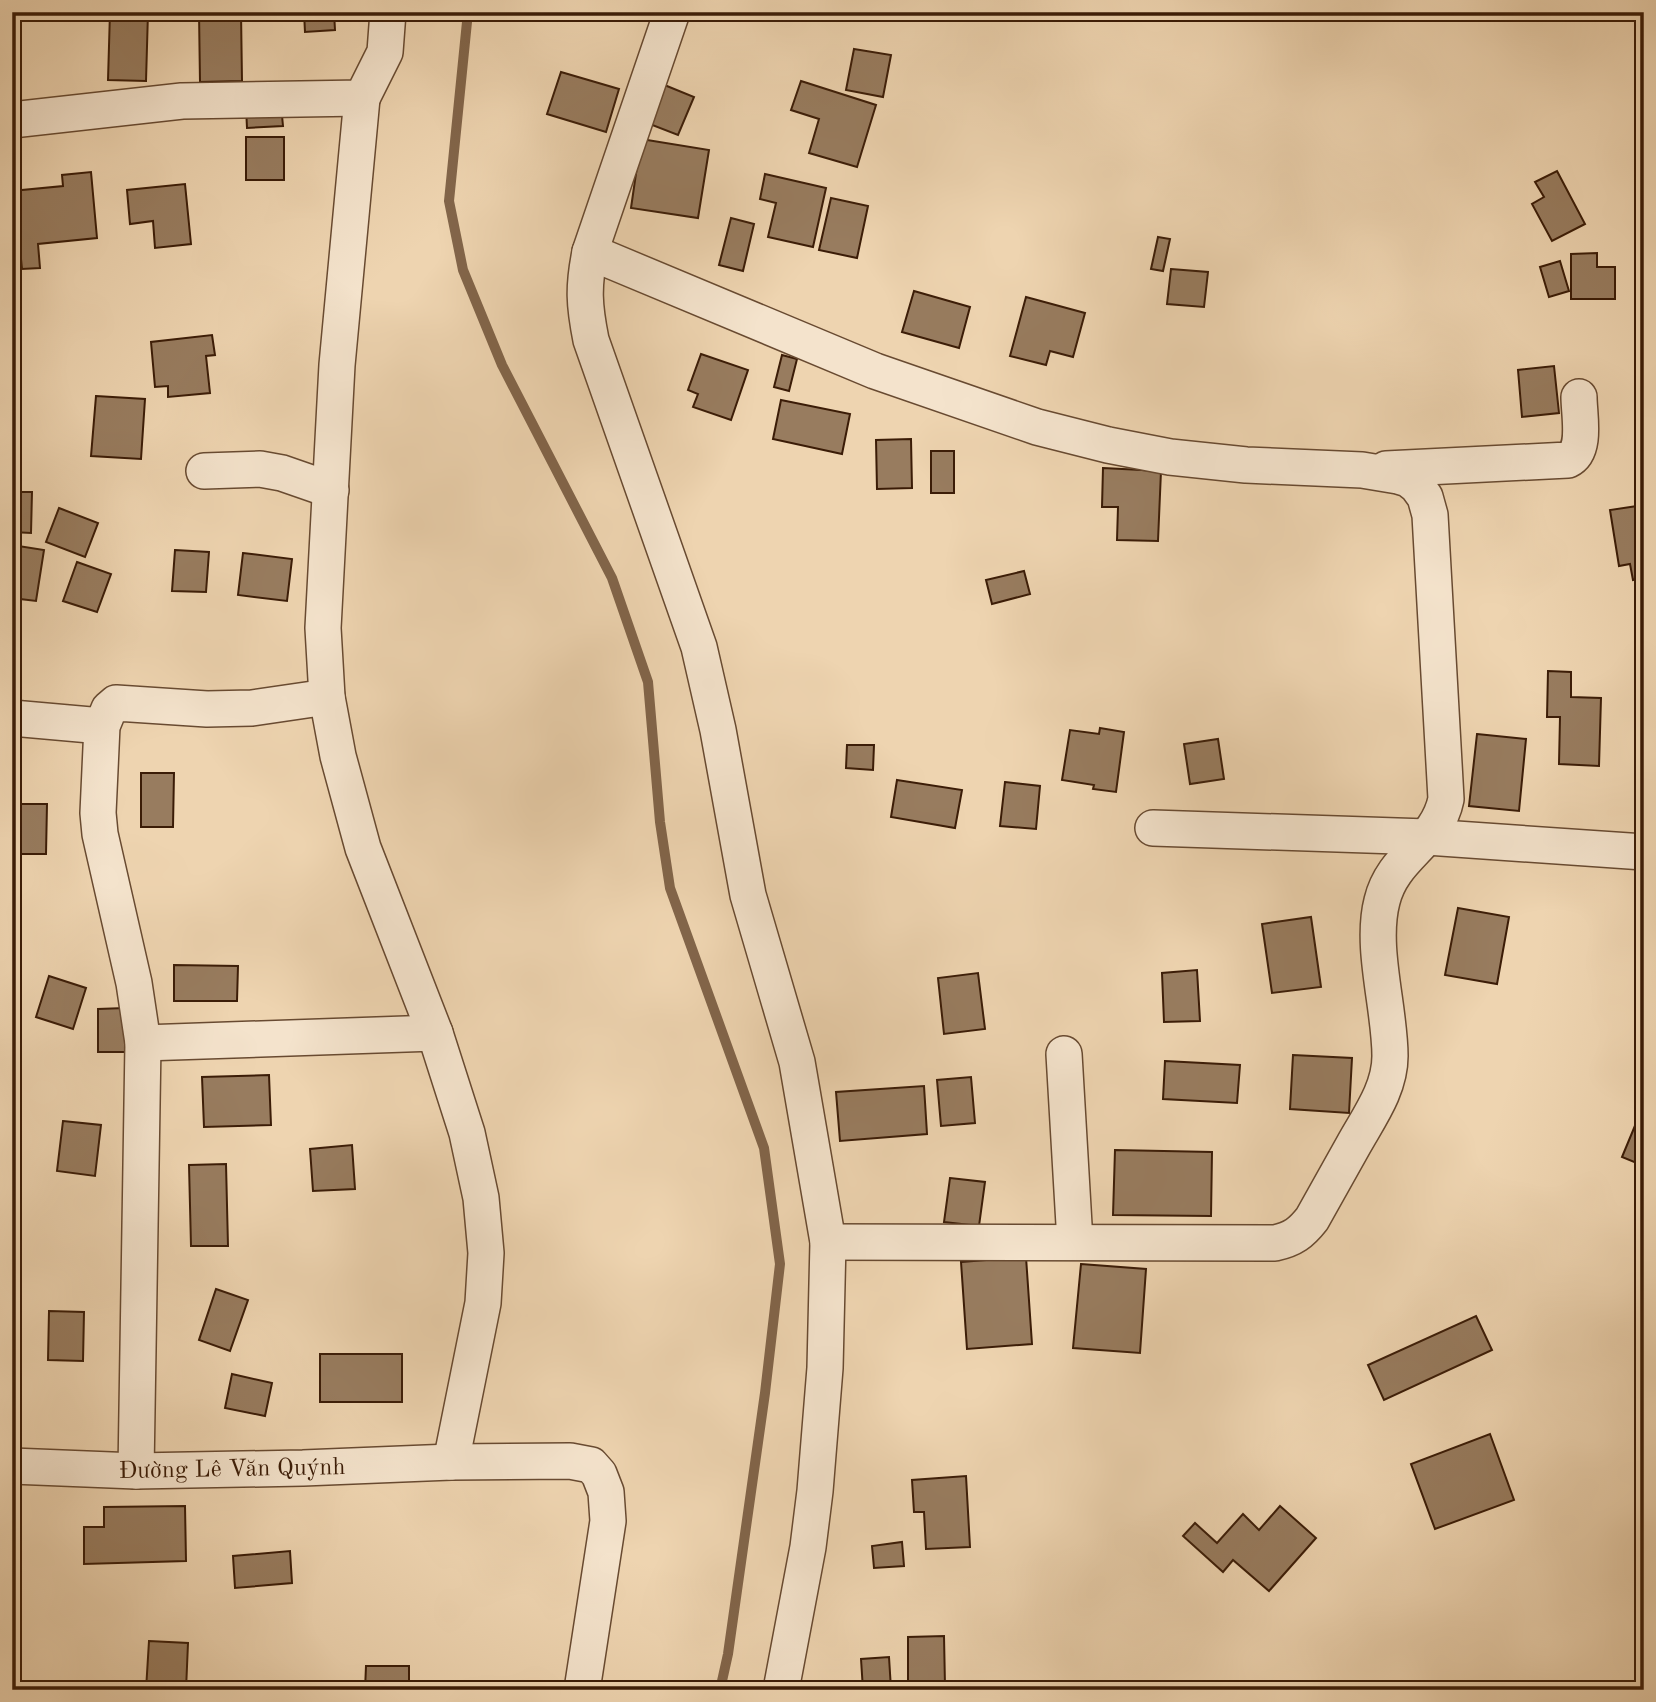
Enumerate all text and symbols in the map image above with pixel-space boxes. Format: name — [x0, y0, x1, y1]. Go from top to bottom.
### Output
street label: Đường Lê Văn Quýnh — [118, 1456, 346, 1484]

